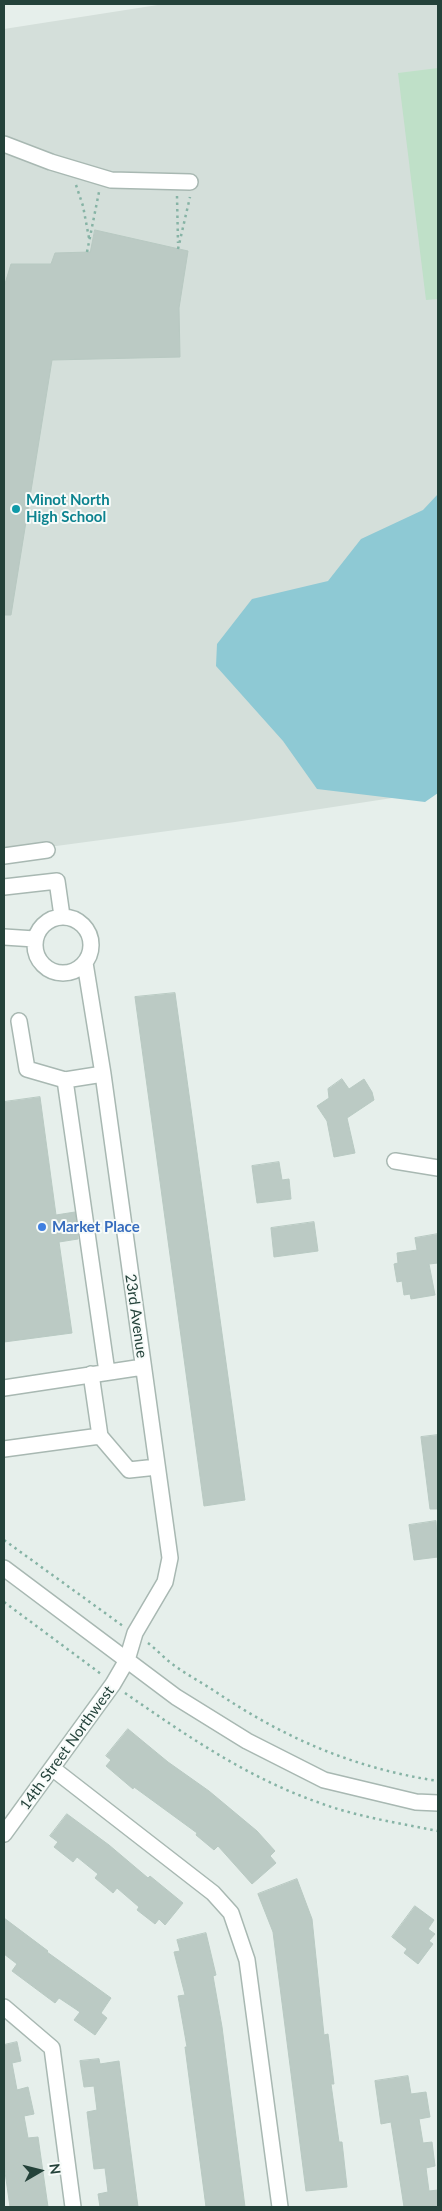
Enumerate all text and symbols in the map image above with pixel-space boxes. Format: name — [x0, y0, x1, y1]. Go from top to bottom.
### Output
place label: Minot North High School — [26, 491, 110, 526]
marker: Minot North High School — [10, 503, 22, 515]
place label: Market Place — [52, 1218, 140, 1236]
marker: Market Place — [36, 1221, 48, 1233]
street label: 23rd Avenue — [121, 1273, 151, 1359]
street label: 14th Street Northwest — [16, 1683, 118, 1813]
north arrow — [15, 2146, 65, 2196]
text: N — [46, 2162, 65, 2175]

